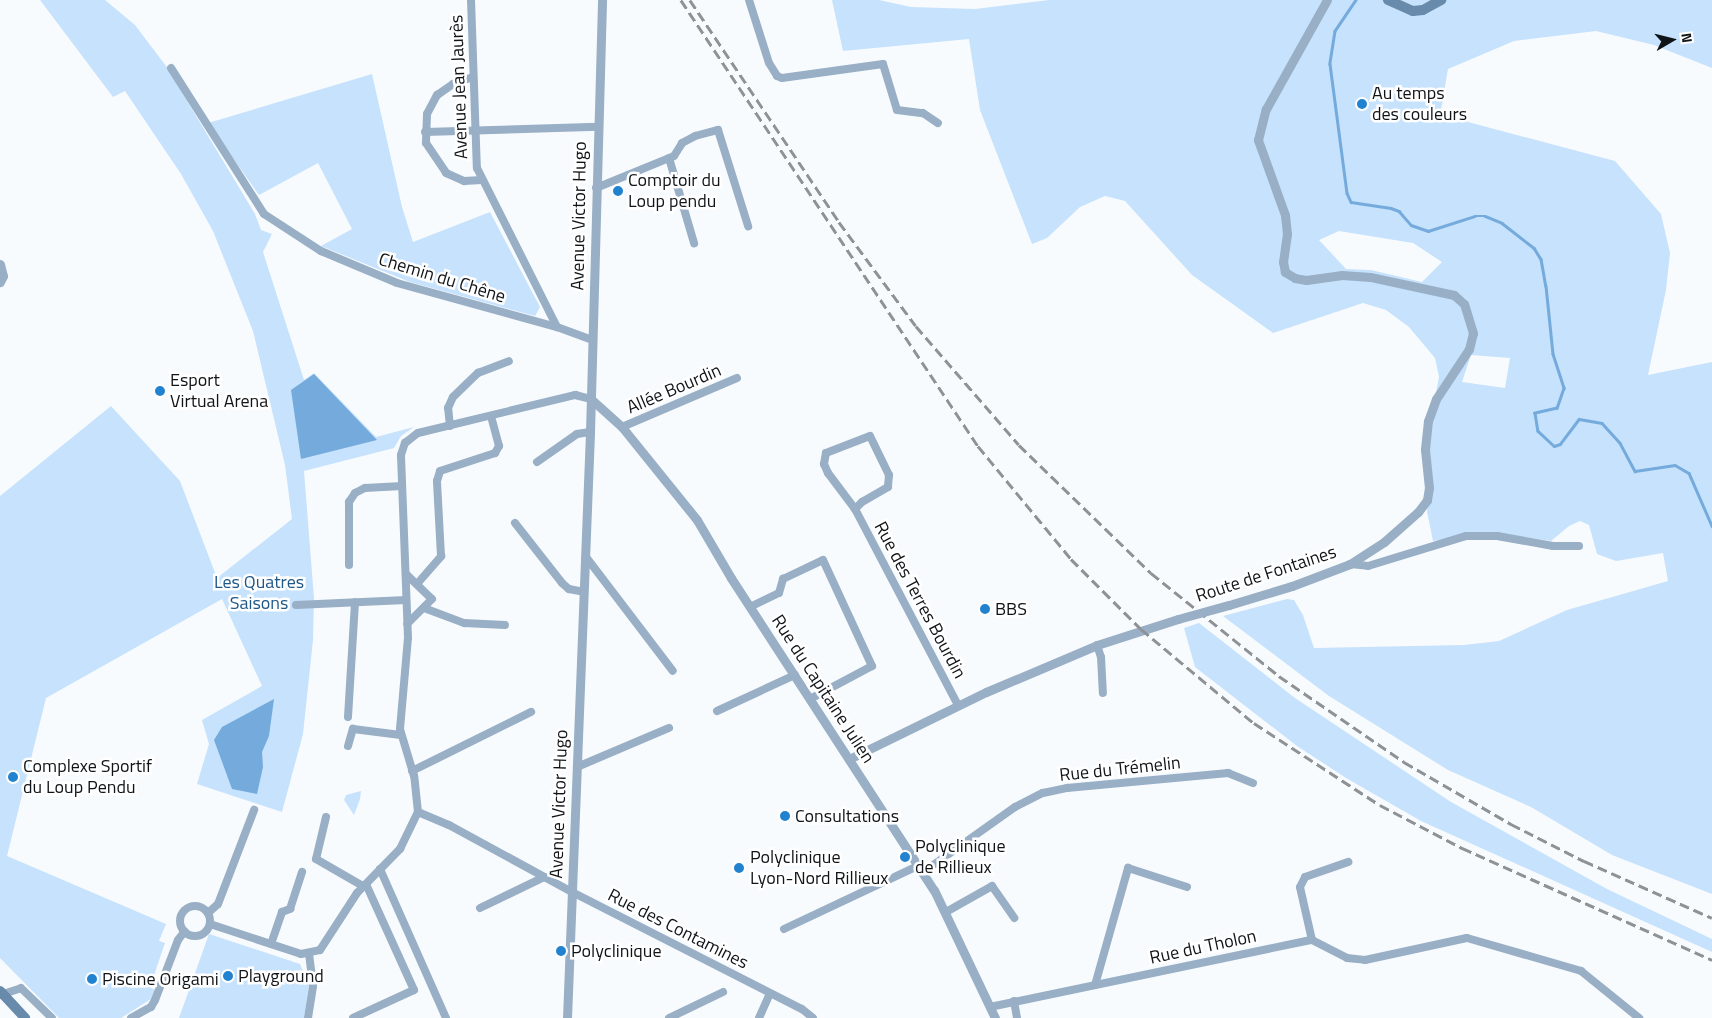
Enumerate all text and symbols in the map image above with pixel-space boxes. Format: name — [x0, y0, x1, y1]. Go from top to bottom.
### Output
street label: Avenue Jean Jaurès — [446, 14, 472, 160]
north arrow — [1647, 15, 1697, 65]
text: N — [1676, 32, 1698, 44]
place label: Au temps des couleurs — [1372, 83, 1467, 126]
marker: Au temps des couleurs — [1356, 98, 1368, 110]
street label: Avenue Victor Hugo — [567, 141, 591, 291]
place label: Comptoir du Loup pendu — [628, 170, 721, 212]
marker: Comptoir du Loup pendu — [612, 185, 624, 197]
street label: Chemin du Chêne — [376, 248, 508, 308]
street label: Allée Bourdin — [624, 359, 724, 419]
place label: Esport Virtual Arena — [170, 370, 268, 412]
marker: Esport Virtual Arena — [154, 385, 166, 397]
street label: Rue des Terres Bourdin — [870, 518, 970, 682]
street label: Route de Fontaines — [1193, 541, 1339, 607]
park label: Les Quatres Saisons — [214, 572, 304, 614]
place label: BBS — [995, 598, 1027, 620]
marker: BBS — [979, 603, 991, 615]
street label: Rue du Capitaine Julien — [767, 611, 879, 767]
street label: Avenue Victor Hugo — [546, 729, 572, 879]
street label: Rue du Trémelin — [1058, 752, 1182, 786]
place label: Complexe Sportif du Loup Pendu — [23, 756, 152, 799]
marker: Complexe Sportif du Loup Pendu — [7, 771, 19, 783]
place label: Consultations — [795, 805, 899, 827]
marker: Consultations — [779, 810, 791, 822]
place label: Polyclinique de Rillieux — [915, 836, 1005, 879]
place label: Polyclinique Lyon-Nord Rillieux — [750, 847, 889, 890]
marker: Polyclinique de Rillieux — [899, 851, 911, 863]
marker: Polyclinique Lyon-Nord Rillieux — [732, 861, 746, 875]
street label: Rue des Contamines — [604, 884, 752, 974]
street label: Rue du Tholon — [1148, 925, 1258, 969]
place label: Polyclinique — [571, 940, 661, 962]
marker: Polyclinique — [555, 945, 567, 957]
place label: Playground — [238, 965, 324, 987]
place label: Piscine Origami — [102, 968, 219, 990]
marker: Playground — [222, 970, 234, 982]
marker: Piscine Origami — [86, 973, 98, 985]

